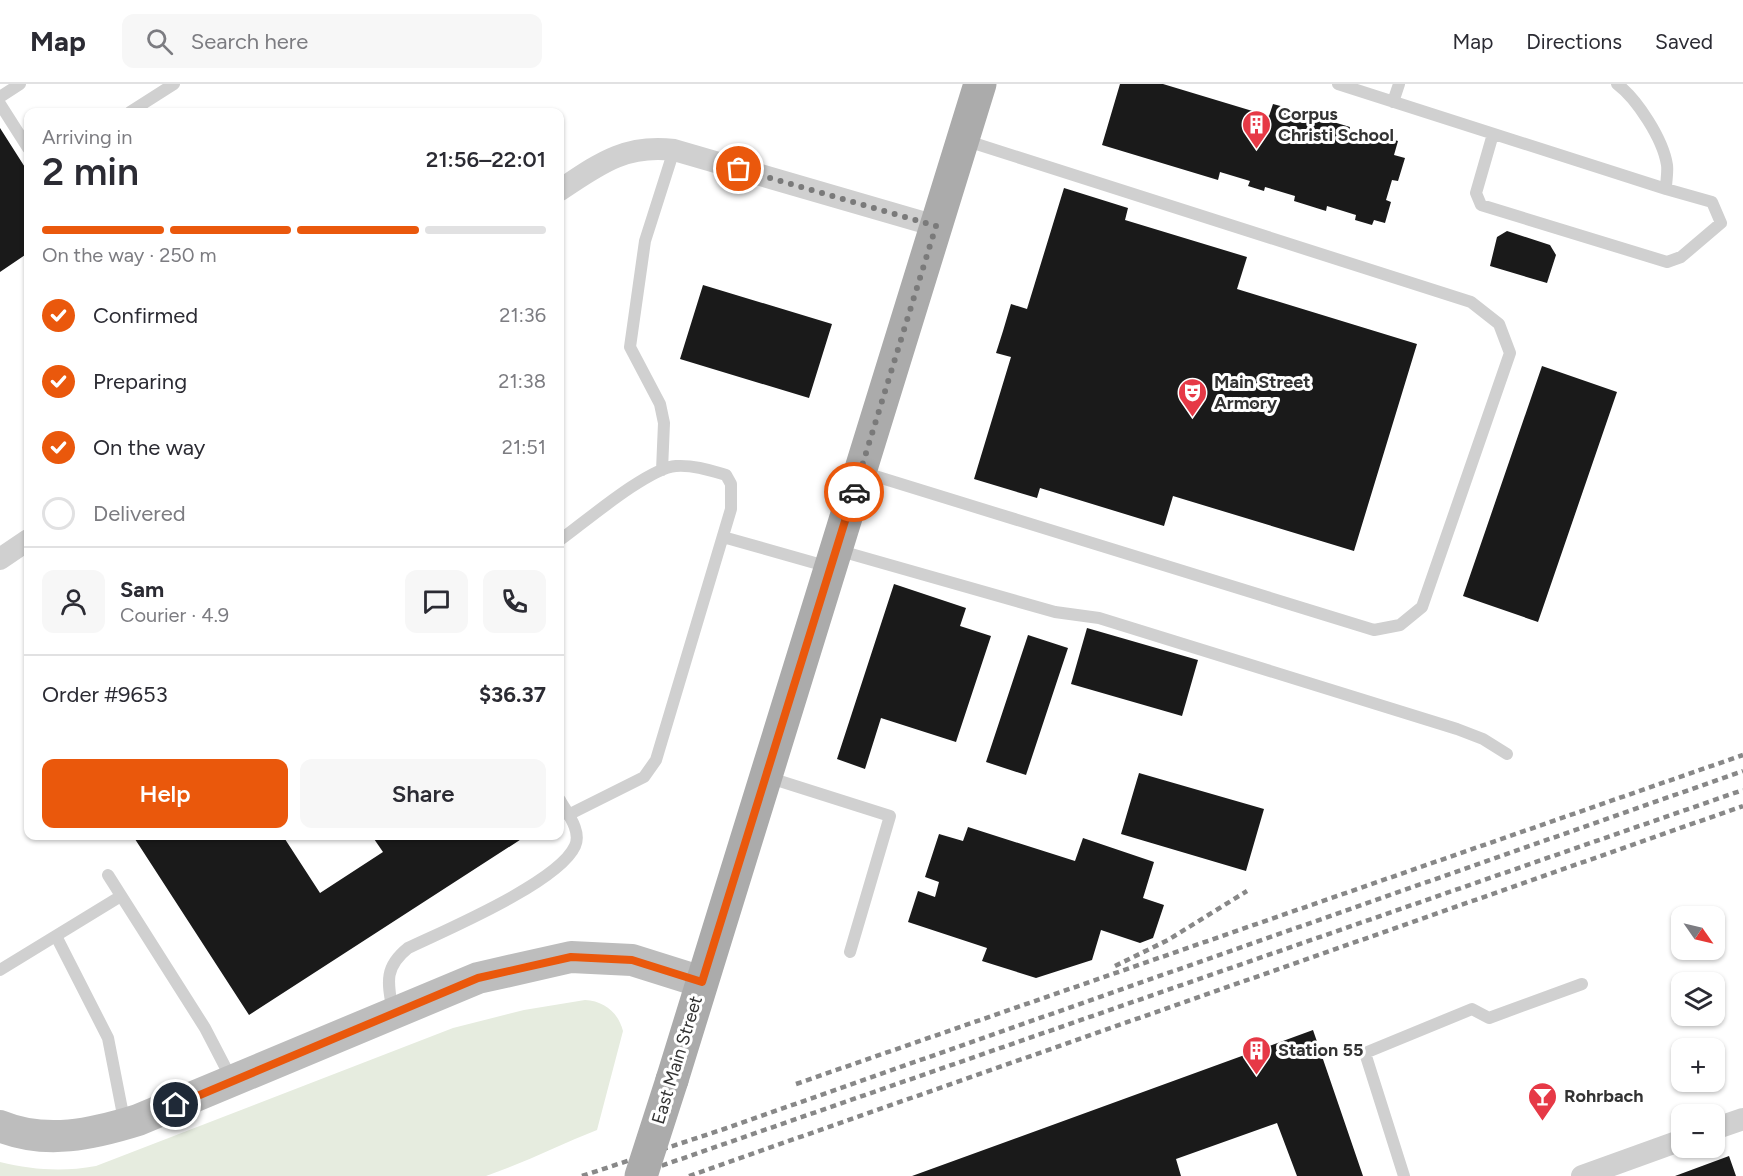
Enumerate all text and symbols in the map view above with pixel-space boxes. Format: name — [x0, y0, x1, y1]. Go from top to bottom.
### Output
search box — [122, 14, 542, 68]
text: Map — [30, 24, 86, 58]
icon: search — [143, 25, 176, 58]
text: Search here — [191, 28, 308, 55]
text: Map — [1452, 29, 1493, 54]
text: Directions — [1526, 29, 1622, 54]
text: Saved — [1655, 29, 1713, 54]
place label: Corpus Christi School — [1278, 103, 1394, 146]
building icon: Corpus Christi School — [1241, 108, 1273, 150]
text: Arriving in — [42, 125, 132, 149]
pin — [713, 143, 764, 194]
text: 21:56–22:01 — [426, 146, 546, 173]
text: 2 min — [42, 148, 139, 195]
icon: bag — [722, 152, 755, 185]
text: On the way · 250 m — [42, 243, 217, 267]
icon: check — [42, 299, 75, 332]
text: Confirmed — [93, 302, 198, 329]
text: 21:36 — [499, 303, 546, 327]
icon: check — [42, 365, 75, 398]
text: Preparing — [93, 368, 187, 395]
text: 21:38 — [498, 369, 546, 393]
place label: Main Street Armory — [1214, 371, 1310, 414]
theatre icon: Main Street Armory — [1177, 376, 1209, 418]
icon: check — [42, 431, 75, 464]
text: On the way — [93, 434, 205, 461]
text: 21:51 — [502, 435, 546, 459]
courier — [824, 462, 884, 522]
icon: car — [838, 476, 871, 509]
text: Delivered — [93, 500, 186, 527]
button: person — [42, 570, 105, 633]
button: chat — [405, 570, 468, 633]
button: phone — [483, 570, 546, 633]
text: Sam — [120, 576, 164, 603]
text: Courier · 4.9 — [120, 603, 229, 627]
text: Order #9653 — [42, 681, 168, 708]
text: $36.37 — [479, 681, 546, 708]
button: Help — [42, 759, 288, 828]
button: Share — [300, 759, 546, 828]
north arrow — [1671, 906, 1725, 960]
map controls — [1671, 906, 1725, 1158]
button: layers — [1671, 972, 1725, 1026]
street label: East Main Street — [647, 993, 707, 1127]
building icon: Station 55 — [1241, 1034, 1273, 1076]
button: + — [1671, 1038, 1725, 1092]
place label: Station 55 — [1278, 1039, 1363, 1061]
pin — [150, 1079, 201, 1130]
bar icon: Rohrbach — [1527, 1080, 1559, 1122]
place label: Rohrbach — [1564, 1085, 1644, 1107]
icon: home — [159, 1088, 192, 1121]
button: − — [1671, 1104, 1725, 1158]

